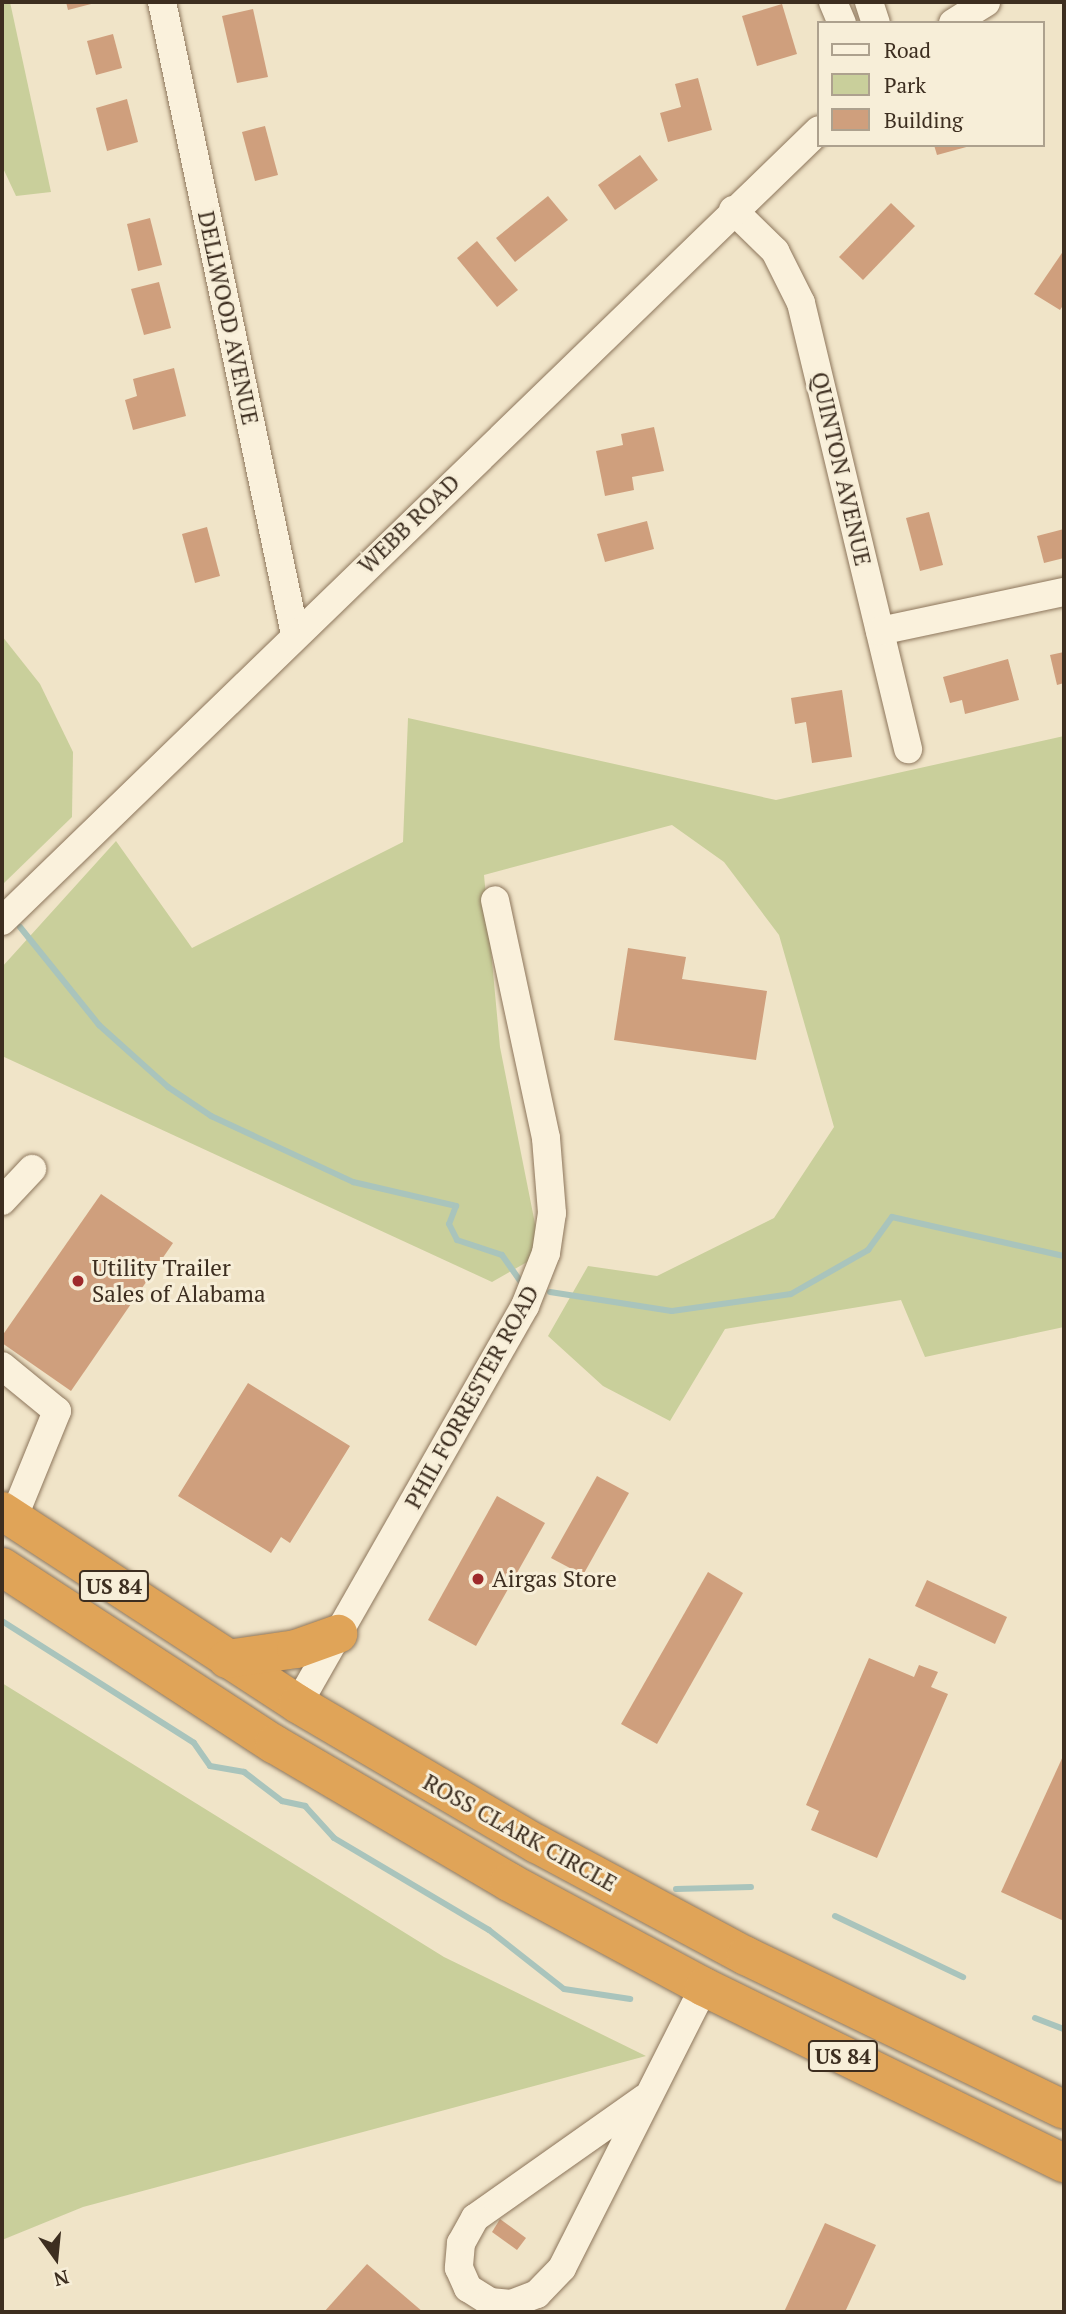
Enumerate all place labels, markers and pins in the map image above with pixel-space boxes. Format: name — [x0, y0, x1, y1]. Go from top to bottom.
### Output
place label: Utility Trailer Sales of Alabama — [92, 1254, 266, 1308]
marker: Utility Trailer Sales of Alabama — [70, 1273, 86, 1289]
place label: Airgas Store — [492, 1565, 617, 1593]
marker: Airgas Store — [470, 1571, 486, 1587]

